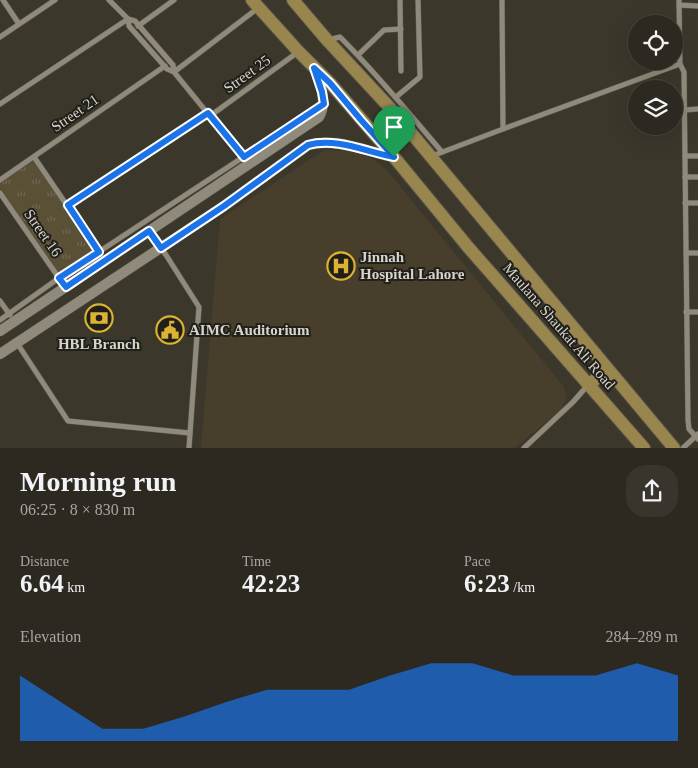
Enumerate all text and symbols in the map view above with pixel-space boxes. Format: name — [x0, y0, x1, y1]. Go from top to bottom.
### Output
map controls — [628, 15, 683, 135]
button: locate — [628, 15, 683, 70]
street label: Street 25 — [221, 52, 273, 96]
button: layers — [628, 80, 683, 135]
street label: Street 21 — [48, 91, 102, 135]
pin — [373, 106, 415, 157]
icon: arrive — [380, 113, 408, 141]
street label: Street 16 — [21, 206, 65, 260]
place label: Jinnah Hospital Lahore — [360, 249, 465, 282]
hospital icon: Jinnah Hospital Lahore — [326, 251, 356, 281]
street label: Maulana Shaukat Ali Road — [500, 260, 619, 393]
bank icon: HBL Branch — [84, 303, 114, 333]
public building icon: AIMC Auditorium — [155, 315, 185, 345]
place label: AIMC Auditorium — [189, 322, 310, 338]
place label: HBL Branch — [58, 336, 141, 352]
button: share — [626, 465, 678, 517]
text: Morning run — [20, 466, 176, 497]
text: 06:25 · 8 × 830 m — [20, 501, 135, 518]
text: Distance — [20, 554, 69, 569]
text: Time — [242, 554, 271, 569]
text: Pace — [464, 554, 490, 569]
text: 6.64 — [20, 570, 64, 597]
text: 42:23 — [242, 570, 300, 597]
text: 6:23 — [464, 570, 510, 597]
text: km — [64, 580, 85, 595]
text: /km — [510, 580, 535, 595]
text: Elevation — [20, 628, 81, 645]
text: 284–289 m — [606, 628, 678, 645]

